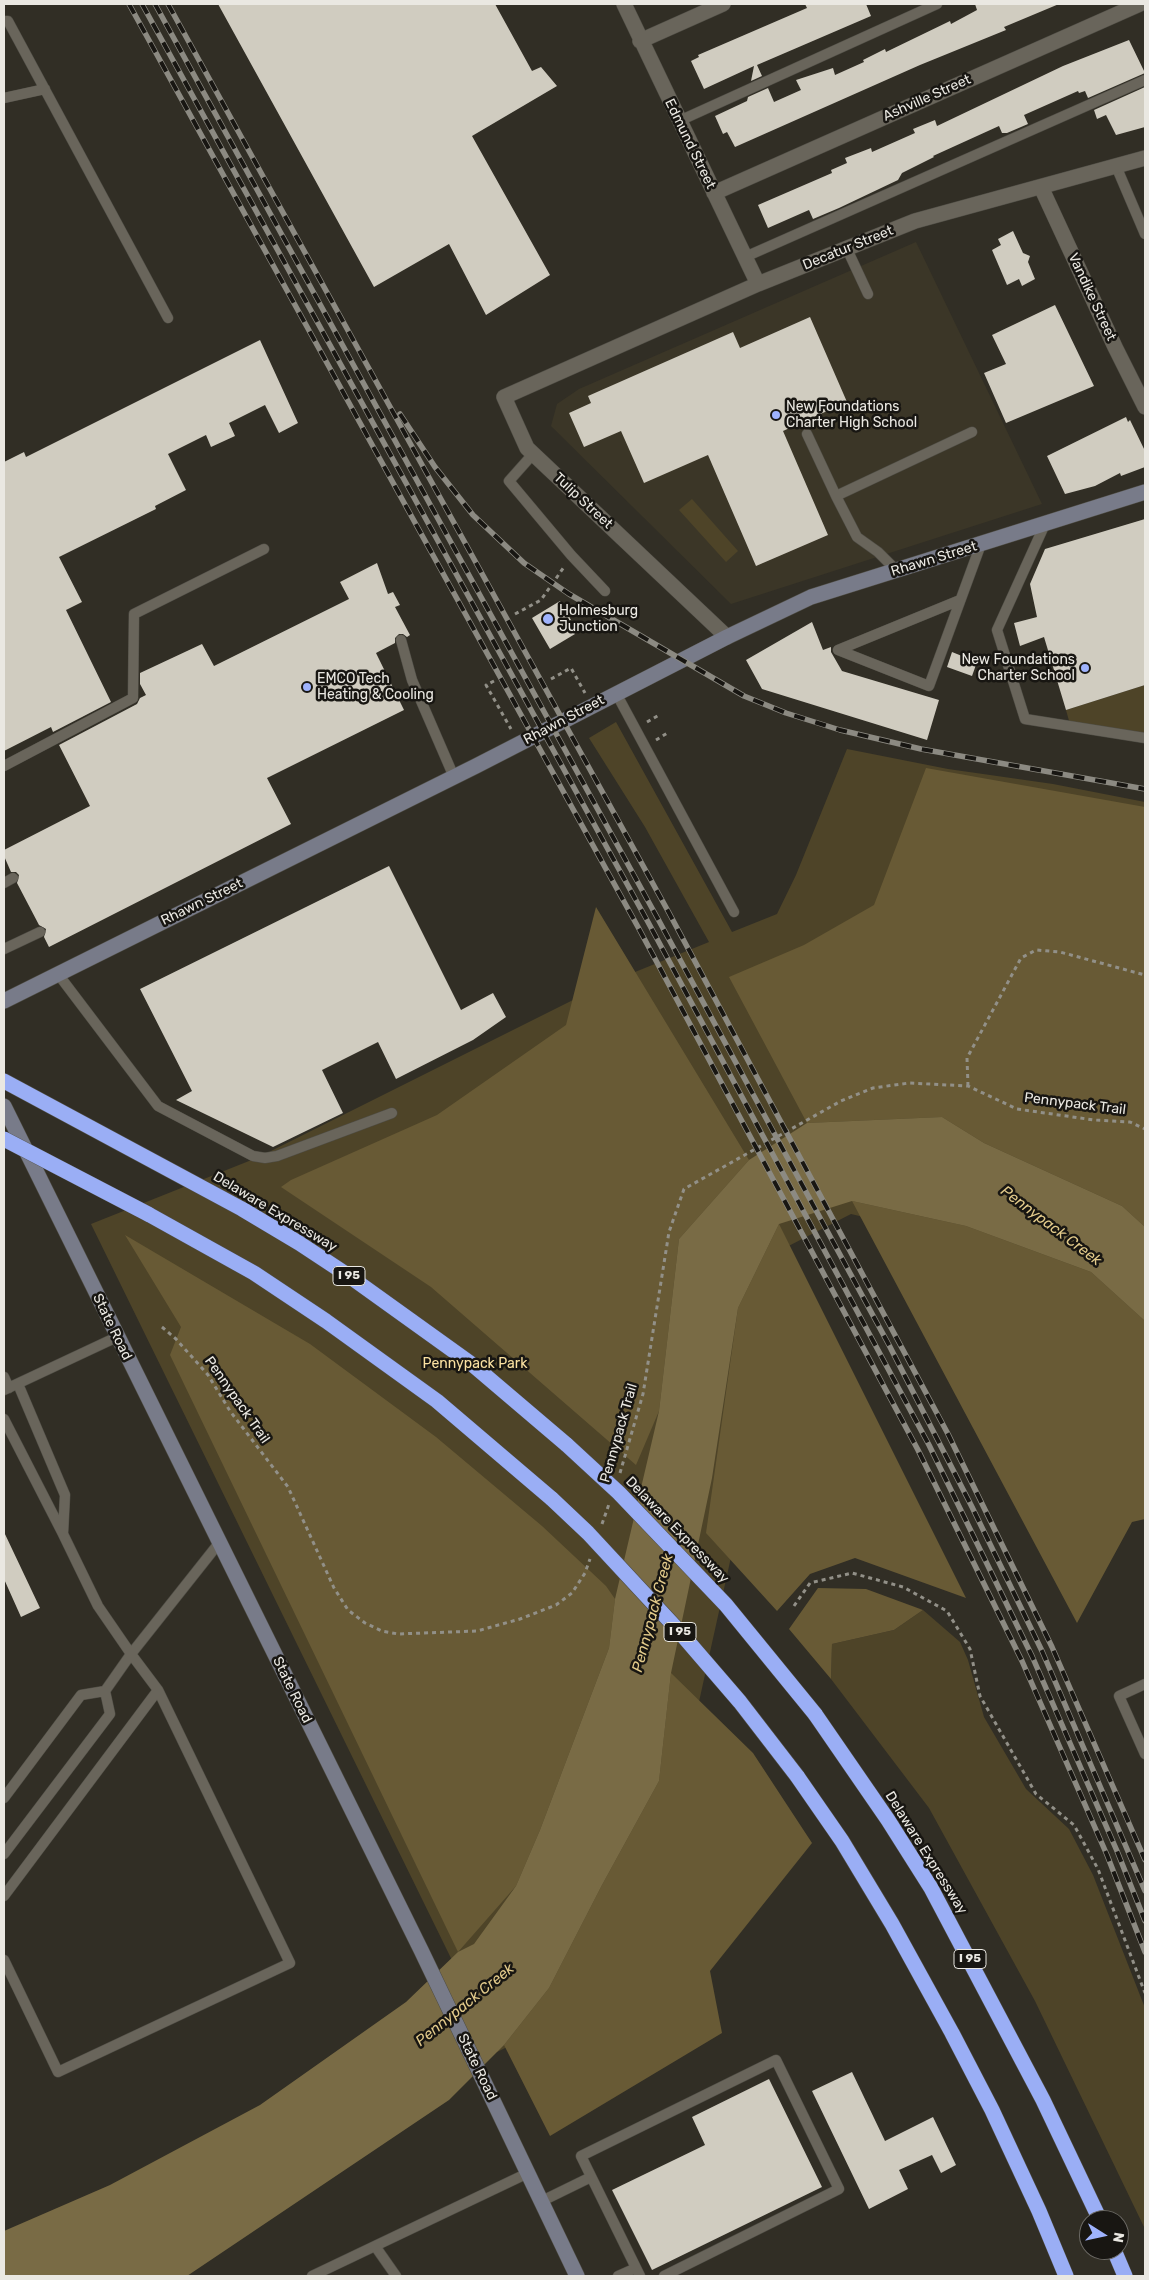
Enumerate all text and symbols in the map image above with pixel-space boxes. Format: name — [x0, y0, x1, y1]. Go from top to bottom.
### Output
street label: Ashville Street — [880, 71, 974, 125]
street label: Edmund Street — [661, 96, 719, 192]
street label: Decatur Street — [800, 222, 896, 274]
street label: Vandike Street — [1064, 250, 1120, 344]
place label: New Foundations Charter High School — [786, 399, 917, 432]
marker: New Foundations Charter High School — [770, 409, 782, 421]
street label: Tulip Street — [550, 469, 616, 533]
street label: Rhawn Street — [889, 538, 979, 580]
place label: Holmesburg Junction — [559, 603, 638, 636]
marker: Holmesburg Junction — [541, 612, 555, 626]
place label: New Foundations Charter School — [961, 652, 1075, 684]
marker: New Foundations Charter School — [1079, 662, 1091, 674]
place label: EMCO Tech Heating & Cooling — [317, 671, 434, 704]
marker: EMCO Tech Heating & Cooling — [301, 681, 313, 693]
street label: Rhawn Street — [521, 692, 607, 748]
street label: Rhawn Street — [158, 875, 246, 929]
street label: Pennypack Trail — [1023, 1089, 1127, 1119]
street label: Delaware Expressway — [210, 1168, 340, 1256]
water label: Pennypack Creek — [997, 1182, 1105, 1270]
road number: I 95 — [333, 1266, 365, 1285]
street label: State Road — [89, 1291, 135, 1363]
street label: Pennypack Trail — [201, 1353, 273, 1447]
park label: Pennypack Park — [423, 1356, 527, 1372]
street label: Pennypack Trail — [597, 1381, 641, 1485]
street label: Delaware Expressway — [622, 1473, 732, 1587]
water label: Pennypack Creek — [629, 1552, 677, 1674]
road number: I 95 — [664, 1622, 696, 1641]
street label: State Road — [269, 1654, 315, 1726]
street label: Delaware Expressway — [881, 1789, 971, 1917]
road number: I 95 — [954, 1950, 986, 1968]
water label: Pennypack Creek — [412, 1960, 518, 2050]
street label: State Road — [454, 2031, 500, 2103]
north arrow — [1079, 2210, 1129, 2260]
text: N — [1109, 2231, 1128, 2244]

